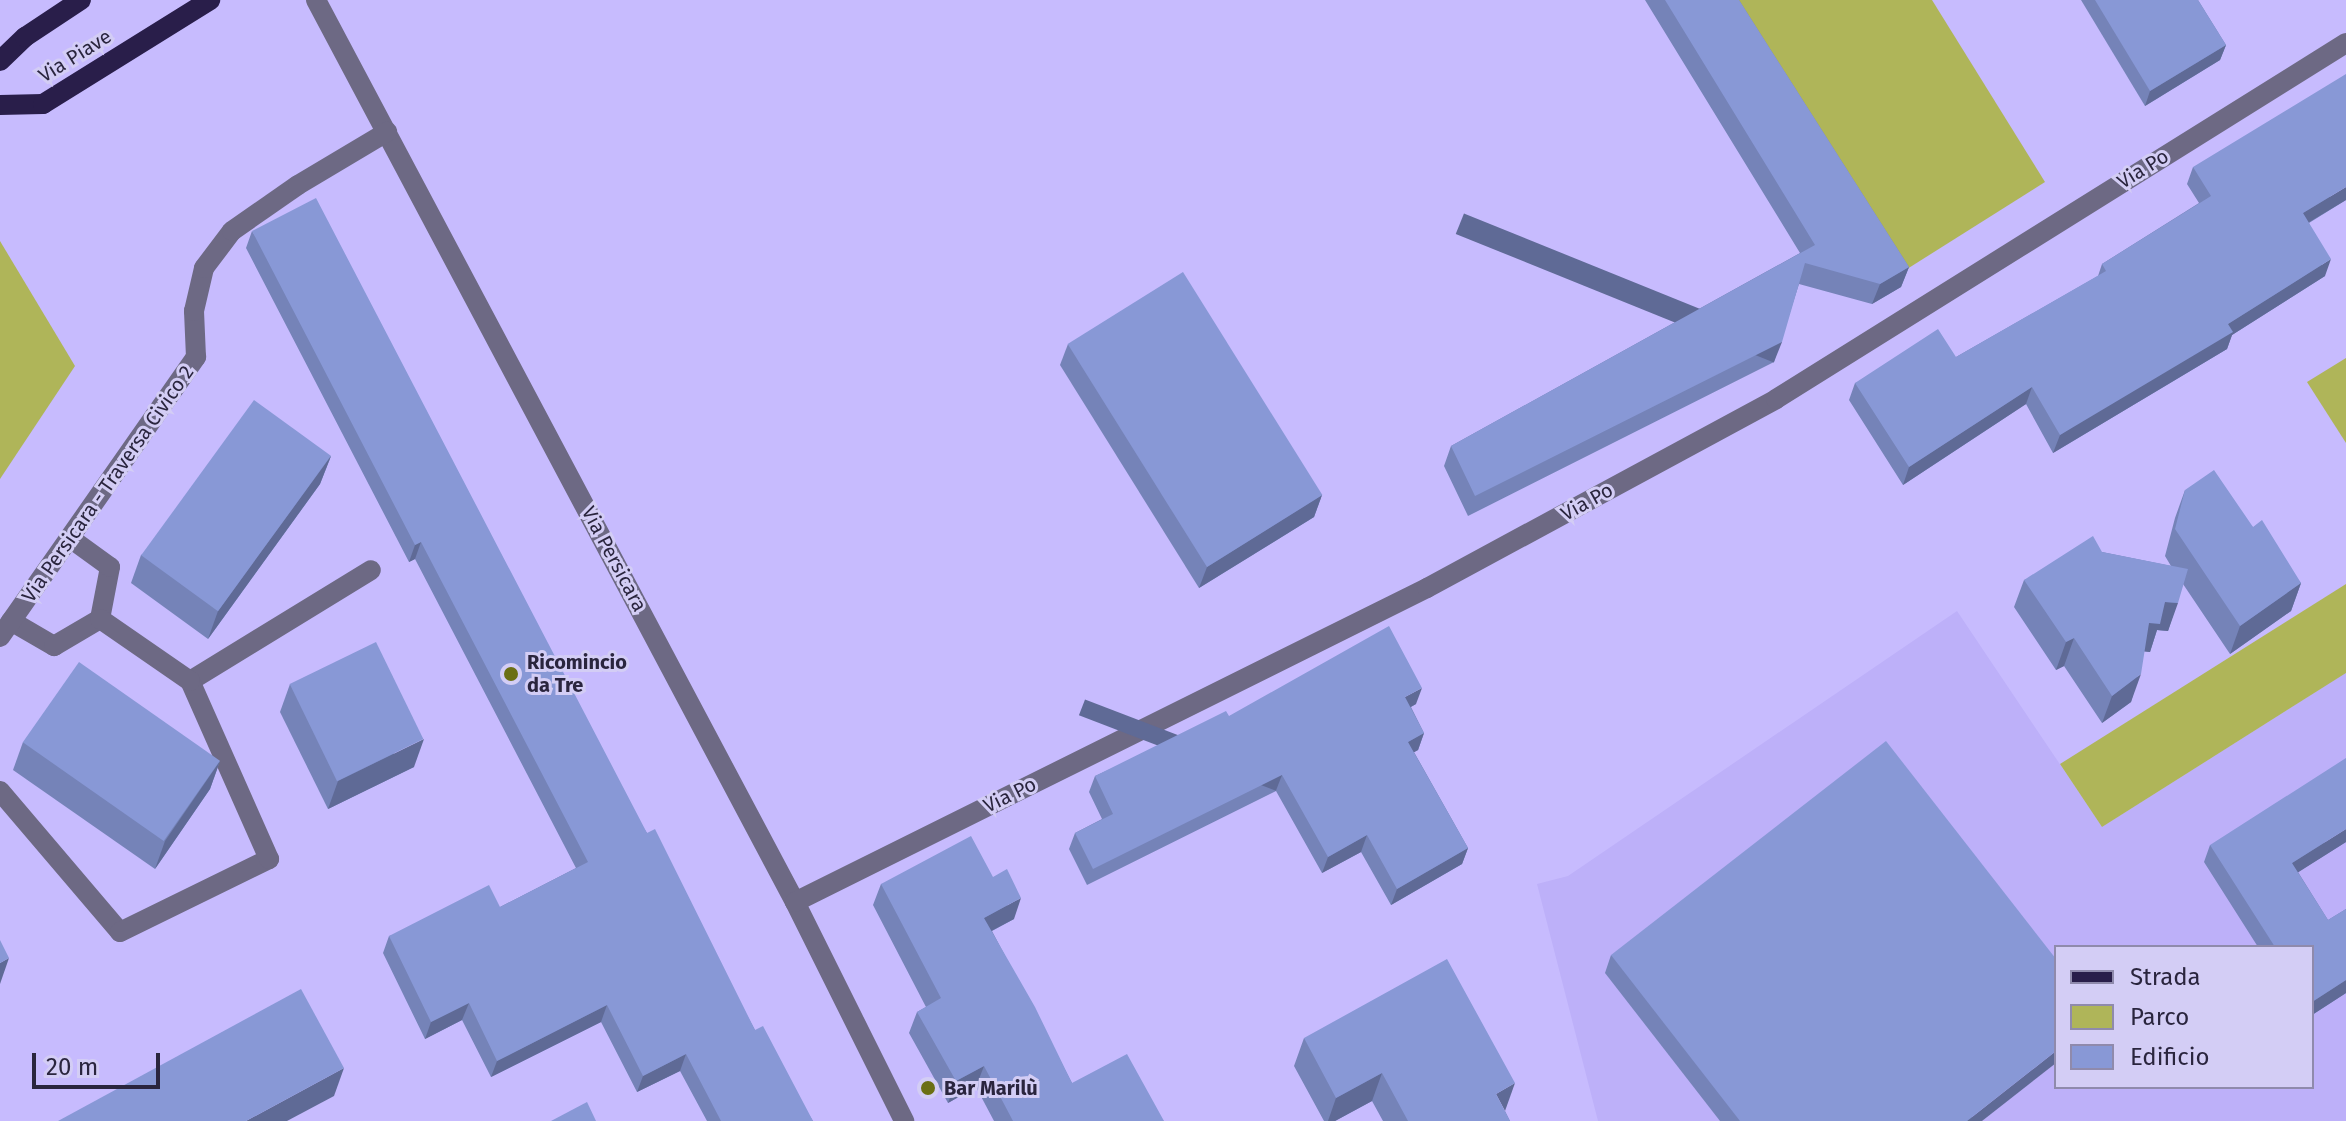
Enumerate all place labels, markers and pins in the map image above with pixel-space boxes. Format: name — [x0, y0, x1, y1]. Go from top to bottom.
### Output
place label: Ricomincio da Tre — [527, 650, 627, 697]
marker: Ricomincio da Tre — [502, 665, 520, 683]
place label: Bar Marilù — [944, 1076, 1038, 1100]
marker: Bar Marilù — [919, 1079, 937, 1097]

